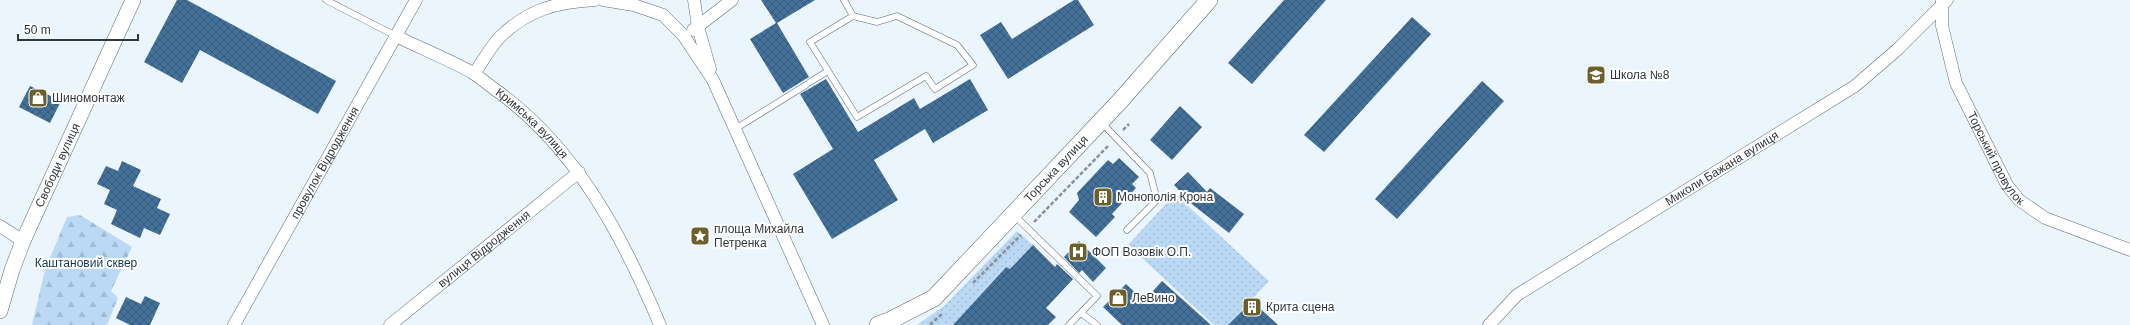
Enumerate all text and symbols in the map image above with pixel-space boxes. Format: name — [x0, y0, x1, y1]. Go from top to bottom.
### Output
scale bar — [18, 16, 138, 42]
text: 50 m — [24, 23, 51, 37]
school or university icon: Школа №8 — [1585, 64, 1607, 86]
place label: Школа №8 — [1610, 68, 1670, 82]
street label: Кримська вулиця — [493, 85, 571, 161]
shop icon: Шиномонтаж — [27, 87, 49, 109]
place label: Шиномонтаж — [52, 91, 125, 105]
street label: провулок Відродження — [288, 104, 362, 221]
street label: Торський провулок — [1964, 109, 2027, 209]
street label: Свободи вулиця — [32, 121, 83, 210]
street label: Миколи Бажана вулиця — [1663, 128, 1781, 209]
street label: Торська вулиця — [1021, 132, 1091, 205]
building icon: Монополія Крона — [1092, 186, 1114, 208]
place label: Монополія Крона — [1117, 190, 1213, 204]
street label: вулиця Відродження — [435, 207, 533, 290]
place label: площа Михайла Петренка — [714, 222, 804, 250]
place icon: площа Михайла Петренка — [689, 225, 711, 247]
hospital icon: ФОП Возовік О.П. — [1067, 241, 1089, 263]
place label: ФОП Возовік О.П. — [1092, 245, 1191, 259]
park label: Каштановий сквер — [35, 256, 138, 270]
shop icon: ЛеВино — [1107, 287, 1129, 309]
place label: ЛеВино — [1132, 291, 1175, 305]
building icon: Крита сцена — [1241, 296, 1263, 318]
place label: Крита сцена — [1266, 300, 1335, 314]

